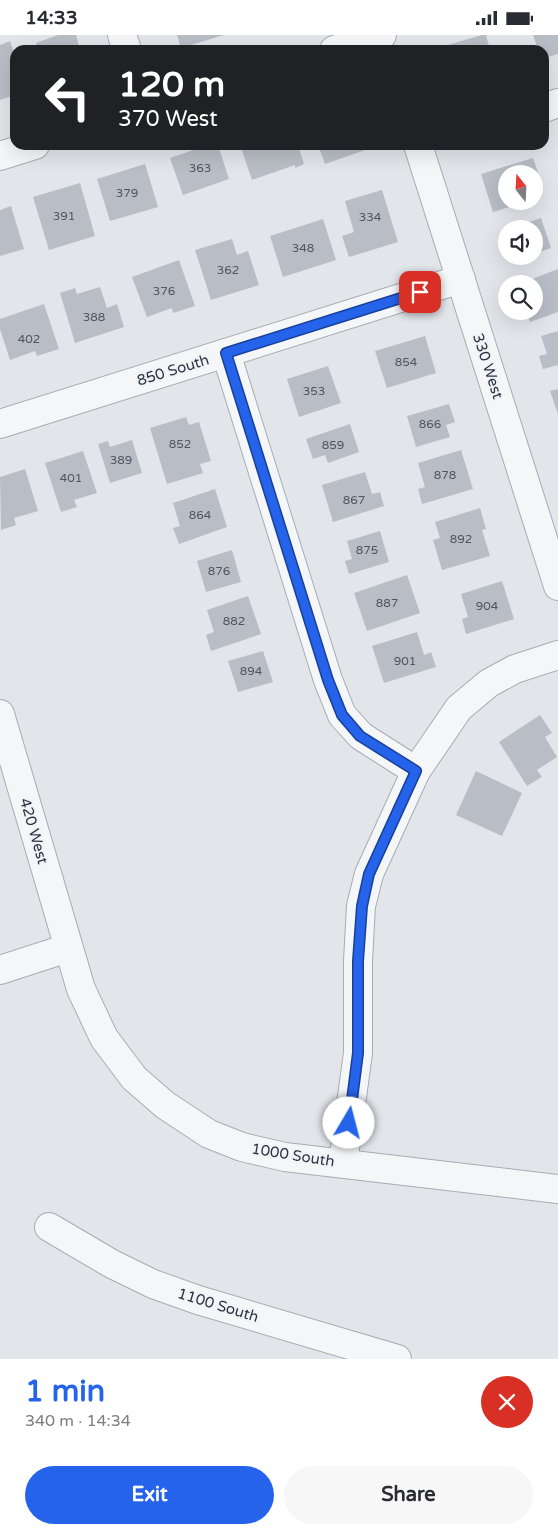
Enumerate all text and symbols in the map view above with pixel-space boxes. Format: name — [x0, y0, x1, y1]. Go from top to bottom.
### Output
text: 14:33 — [25, 7, 78, 29]
text: 120 m — [118, 64, 225, 106]
icon: left — [35, 65, 100, 130]
text: 370 West — [118, 106, 218, 132]
house number: 363 — [189, 161, 211, 175]
north arrow — [498, 165, 542, 210]
map controls — [498, 165, 543, 320]
house number: 379 — [116, 186, 138, 200]
house number: 391 — [53, 209, 75, 223]
house number: 334 — [359, 210, 382, 224]
button: sound — [498, 220, 543, 265]
house number: 348 — [292, 241, 314, 255]
house number: 362 — [217, 263, 239, 277]
pin — [399, 271, 441, 313]
button: search — [498, 275, 543, 320]
icon: arrive — [406, 278, 434, 306]
house number: 376 — [153, 284, 175, 298]
house number: 388 — [83, 310, 105, 324]
street label: 330 West — [469, 331, 507, 401]
house number: 402 — [18, 332, 40, 346]
street label: 850 South — [135, 350, 211, 390]
house number: 854 — [395, 355, 418, 369]
house number: 353 — [303, 384, 325, 398]
house number: 866 — [419, 417, 441, 431]
house number: 852 — [169, 437, 191, 451]
house number: 859 — [322, 438, 344, 452]
house number: 389 — [110, 453, 132, 467]
house number: 878 — [434, 468, 456, 482]
house number: 401 — [60, 471, 82, 485]
house number: 867 — [343, 493, 365, 507]
house number: 864 — [189, 508, 212, 522]
house number: 892 — [450, 532, 472, 546]
house number: 875 — [356, 543, 378, 557]
house number: 876 — [208, 564, 230, 578]
house number: 887 — [376, 596, 398, 610]
house number: 904 — [476, 599, 499, 613]
house number: 882 — [223, 614, 245, 628]
house number: 901 — [394, 654, 416, 668]
house number: 894 — [240, 664, 263, 678]
street label: 420 West — [16, 796, 52, 866]
position arrow — [322, 1096, 374, 1148]
street label: 1000 South — [250, 1140, 336, 1170]
street label: 1100 South — [175, 1284, 261, 1326]
text: 1 min — [25, 1373, 105, 1410]
button: close — [481, 1376, 533, 1428]
text: 340 m · 14:34 — [25, 1411, 131, 1431]
button: Exit — [25, 1466, 274, 1524]
button: Share — [284, 1466, 533, 1524]

